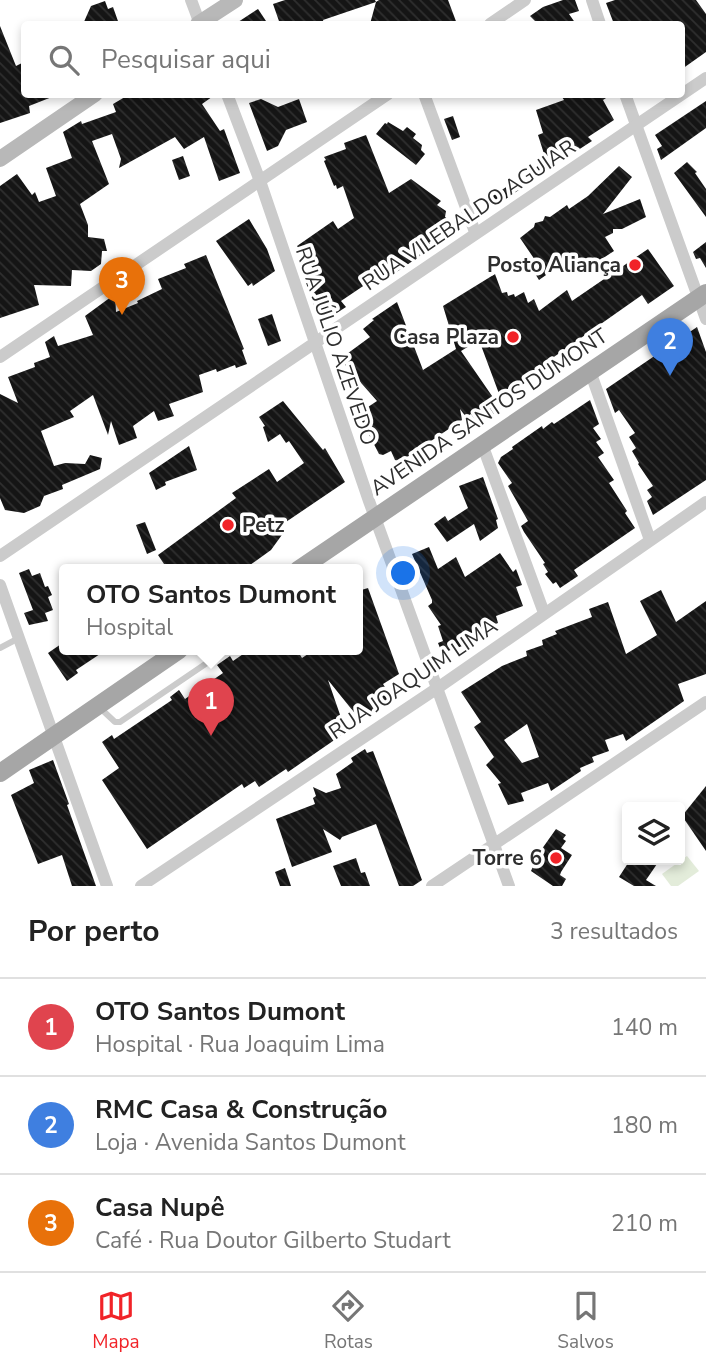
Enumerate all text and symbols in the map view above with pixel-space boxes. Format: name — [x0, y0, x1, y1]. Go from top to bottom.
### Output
search box — [21, 21, 685, 98]
icon: search — [45, 41, 83, 79]
text: Pesquisar aqui — [101, 42, 271, 77]
street label: RUA VILEBALDO AGUIAR — [357, 133, 581, 297]
street label: RUA JÚLIO AZEVEDO — [289, 243, 383, 449]
place label: Posto Aliança — [487, 251, 621, 279]
pin: 3 — [99, 257, 145, 315]
marker: Posto Aliança — [627, 257, 643, 273]
pin: 2 — [647, 318, 693, 376]
street label: AVENIDA SANTOS DUMONT — [365, 322, 614, 502]
place label: Casa Plaza — [393, 323, 499, 351]
marker: Casa Plaza — [505, 329, 521, 345]
place label: Petz — [242, 511, 285, 539]
marker: Petz — [220, 517, 236, 533]
your location — [386, 556, 420, 590]
popup — [59, 564, 363, 655]
text: OTO Santos Dumont — [86, 577, 336, 612]
text: Hospital — [86, 612, 173, 643]
street label: RUA JOAQUIM LIMA — [323, 612, 503, 746]
pin: 1 — [188, 678, 234, 736]
map controls — [622, 802, 685, 865]
button: layers — [622, 802, 685, 865]
place label: Torre 6 — [473, 844, 542, 872]
marker: Torre 6 — [548, 850, 564, 866]
text: Por perto — [28, 911, 159, 952]
text: 3 resultados — [550, 916, 678, 947]
text: OTO Santos Dumont — [95, 994, 345, 1029]
text: 1 — [44, 1012, 58, 1043]
text: 140 m — [611, 1012, 678, 1043]
text: Hospital · Rua Joaquim Lima — [95, 1029, 385, 1060]
text: RMC Casa & Construção — [95, 1092, 387, 1127]
text: 2 — [44, 1110, 58, 1141]
text: 180 m — [611, 1110, 678, 1141]
text: Loja · Avenida Santos Dumont — [95, 1127, 405, 1158]
text: Casa Nupê — [95, 1190, 225, 1225]
text: 3 — [44, 1208, 58, 1239]
text: 210 m — [611, 1208, 678, 1239]
text: Café · Rua Doutor Gilberto Studart — [95, 1225, 450, 1256]
tab: Mapa — [92, 1287, 140, 1355]
tab: Rotas — [324, 1287, 373, 1355]
tab: Salvos — [557, 1287, 614, 1355]

